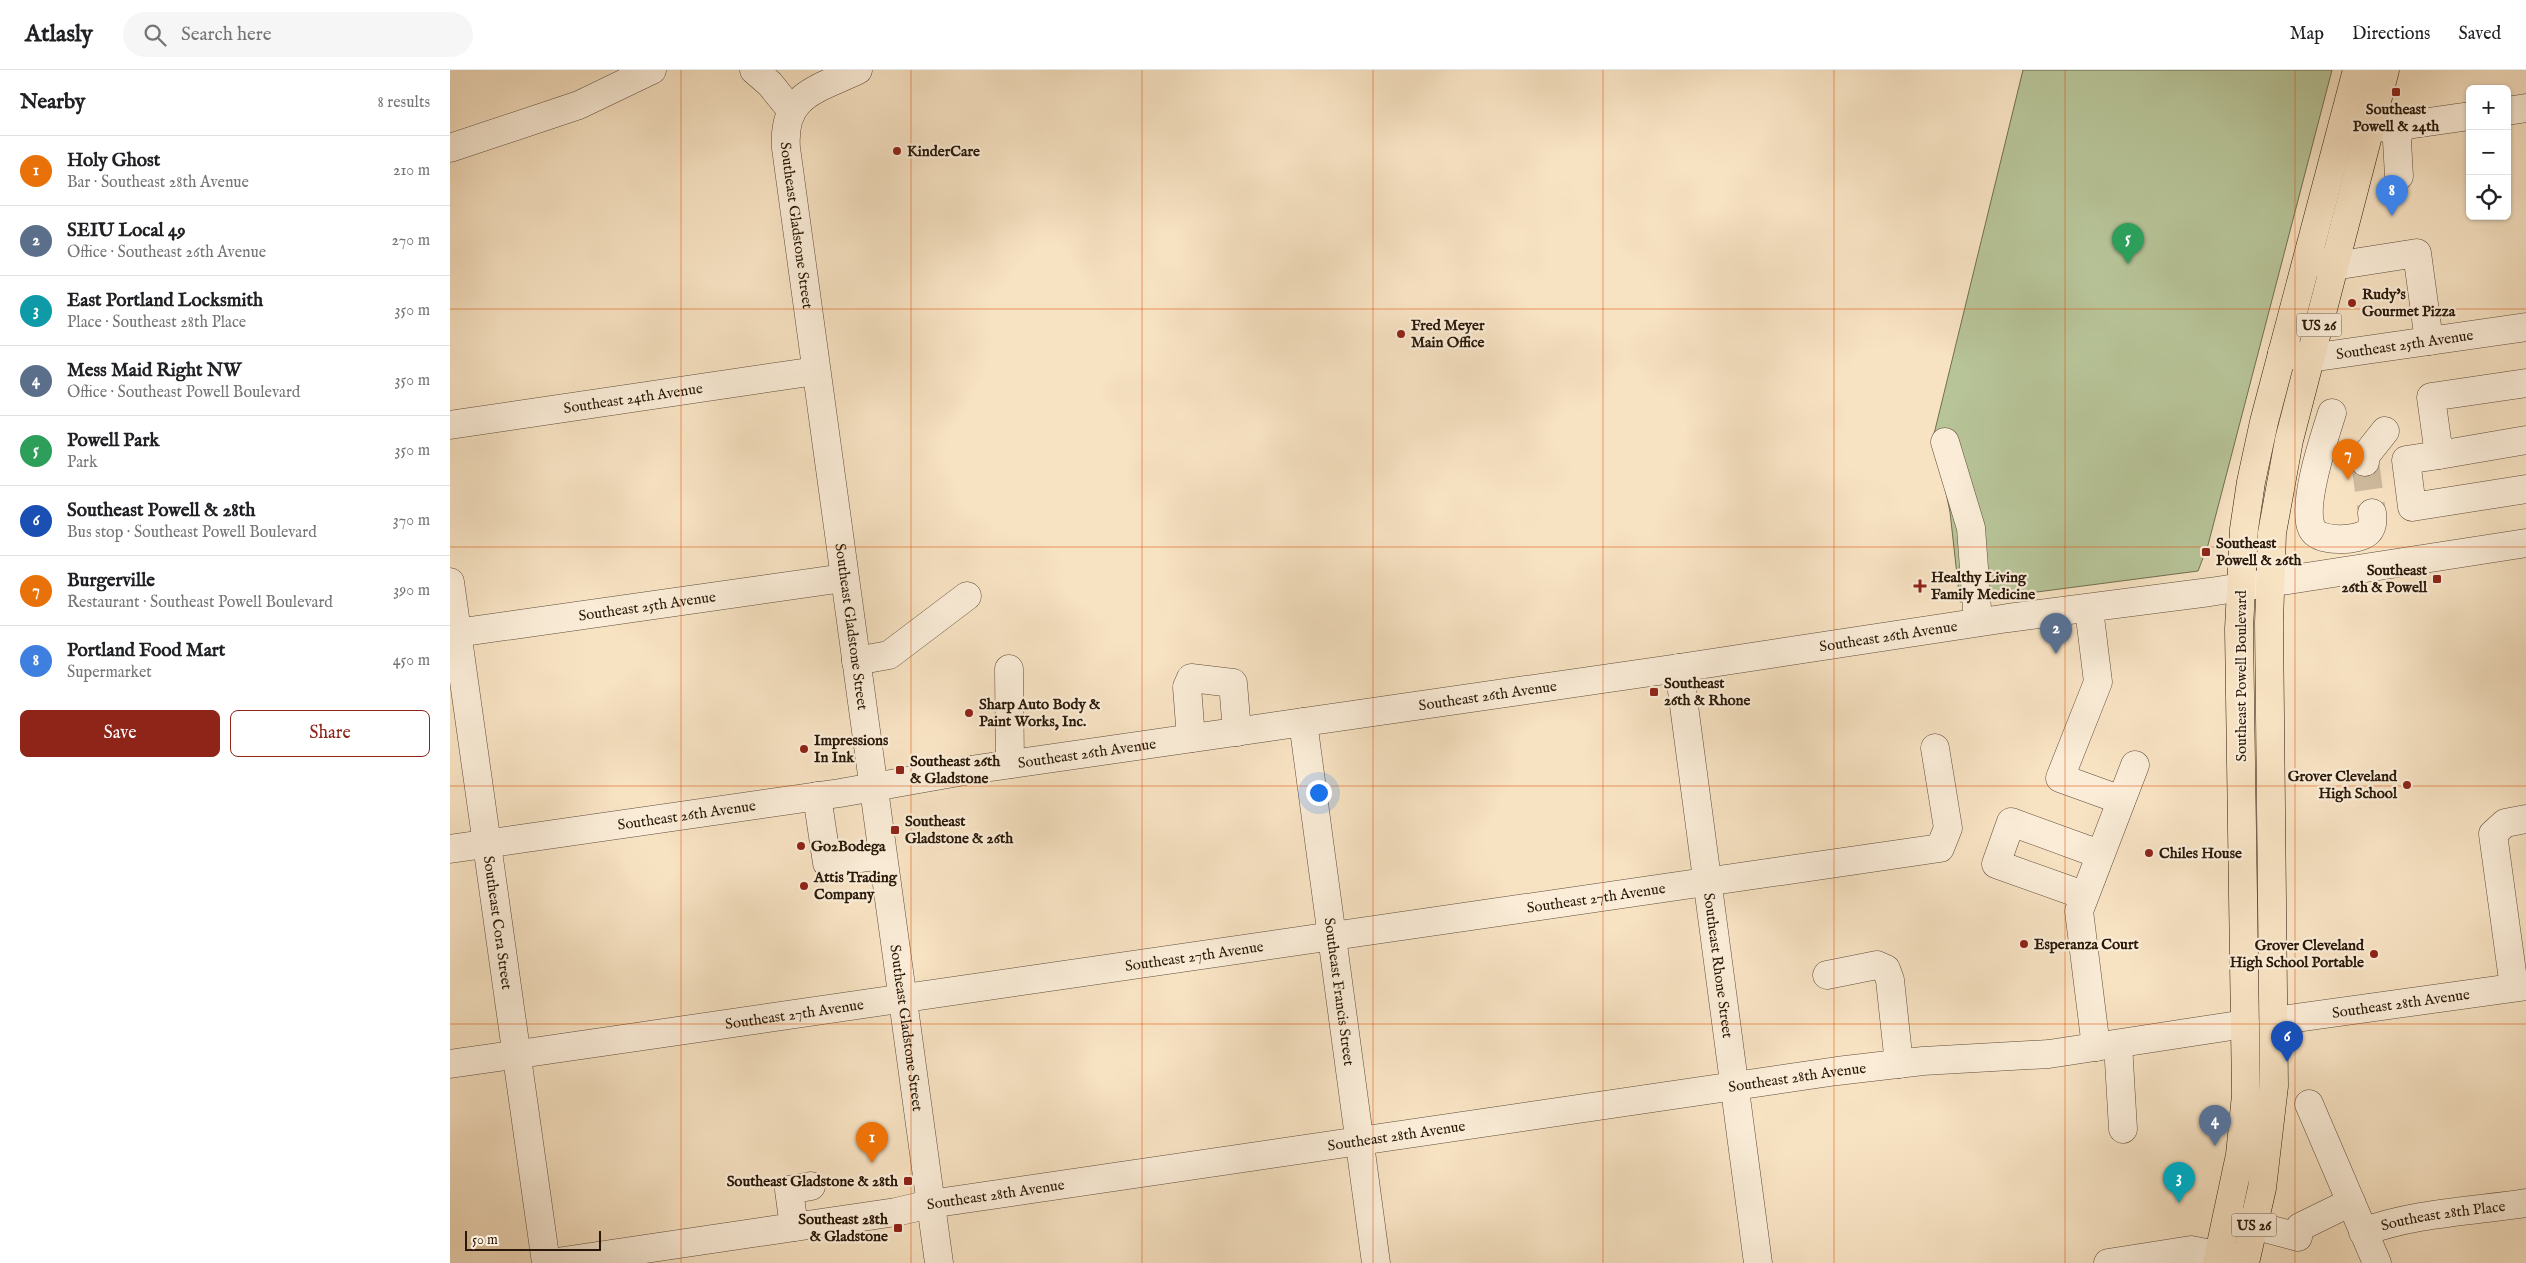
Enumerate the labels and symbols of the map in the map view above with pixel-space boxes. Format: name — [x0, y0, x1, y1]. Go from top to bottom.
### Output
marker: Southeast Powell & 24th — [2390, 86, 2402, 98]
place label: Southeast Powell & 24th — [2353, 100, 2440, 136]
street label: Southeast Gladstone Street — [776, 141, 817, 310]
place label: KinderCare — [907, 142, 980, 161]
marker: KinderCare — [891, 145, 903, 157]
pin: 8 — [2376, 175, 2408, 216]
pin: 5 — [2112, 223, 2144, 264]
place label: Rudy's Gourmet Pizza — [2362, 285, 2456, 321]
marker: Rudy's Gourmet Pizza — [2346, 297, 2358, 309]
road number: US 26 — [2296, 314, 2342, 336]
place label: Fred Meyer Main Office — [1411, 316, 1485, 352]
street label: Southeast 25th Avenue — [2335, 326, 2475, 364]
marker: Fred Meyer Main Office — [1395, 328, 1407, 340]
street label: Southeast 24th Avenue — [562, 379, 704, 418]
pin: 7 — [2332, 439, 2364, 480]
place label: Southeast Powell & 26th — [2216, 534, 2303, 570]
street label: Southeast Gladstone Street — [830, 542, 872, 711]
marker: Southeast Powell & 26th — [2200, 546, 2212, 558]
place label: Southeast 26th & Powell — [2341, 561, 2428, 597]
place label: Healthy Living Family Medicine — [1931, 568, 2035, 604]
marker: Southeast 26th & Powell — [2431, 573, 2443, 585]
marker: Healthy Living Family Medicine — [1913, 579, 1927, 593]
street label: Southeast 25th Avenue — [577, 587, 717, 626]
street label: Southeast Powell Boulevard — [2232, 589, 2251, 762]
pin: 2 — [2040, 613, 2072, 654]
street label: Southeast 26th Avenue — [1818, 617, 1959, 657]
place label: Southeast 26th & Rhone — [1664, 674, 1751, 710]
street label: Southeast 26th Avenue — [1417, 677, 1558, 715]
marker: Southeast 26th & Rhone — [1648, 686, 1660, 698]
place label: Sharp Auto Body & Paint Works, Inc. — [979, 695, 1101, 731]
marker: Sharp Auto Body & Paint Works, Inc. — [963, 707, 975, 719]
place label: Impressions In Ink — [814, 731, 889, 767]
street label: Southeast 26th Avenue — [1017, 734, 1157, 773]
marker: Impressions In Ink — [798, 743, 810, 755]
place label: Southeast 26th & Gladstone — [910, 752, 1001, 788]
marker: Southeast 26th & Gladstone — [894, 764, 906, 776]
place label: Grover Cleveland High School — [2288, 767, 2398, 803]
marker: Grover Cleveland High School — [2401, 779, 2413, 791]
your location — [1306, 780, 1332, 806]
street label: Southeast 26th Avenue — [616, 796, 757, 835]
place label: Southeast Gladstone & 26th — [905, 812, 1014, 848]
marker: Southeast Gladstone & 26th — [889, 824, 901, 836]
place label: Go2Bodega — [811, 837, 886, 856]
marker: Go2Bodega — [795, 840, 807, 852]
place label: Chiles House — [2159, 844, 2242, 863]
marker: Chiles House — [2143, 847, 2155, 859]
street label: Southeast Cora Street — [479, 854, 516, 991]
place label: Attis Trading Company — [813, 868, 898, 904]
street label: Southeast 27th Avenue — [1525, 879, 1667, 918]
marker: Attis Trading Company — [798, 880, 810, 892]
street label: Southeast Rhone Street — [1699, 892, 1737, 1039]
street label: Southeast Francis Street — [1319, 916, 1358, 1067]
place label: Esperanza Court — [2034, 935, 2139, 954]
place label: Grover Cleveland High School Portable — [2230, 936, 2365, 972]
street label: Southeast 27th Avenue — [1124, 937, 1265, 976]
marker: Esperanza Court — [2018, 938, 2030, 950]
street label: Southeast Gladstone Street — [885, 943, 927, 1113]
marker: Grover Cleveland High School Portable — [2368, 948, 2380, 960]
street label: Southeast 28th Avenue — [2331, 985, 2471, 1023]
street label: Southeast 27th Avenue — [724, 995, 865, 1034]
pin: 6 — [2271, 1021, 2303, 1062]
street label: Southeast 28th Avenue — [1727, 1059, 1867, 1097]
pin: 4 — [2199, 1105, 2231, 1146]
street label: Southeast 28th Avenue — [1326, 1117, 1467, 1156]
pin: 1 — [856, 1122, 888, 1163]
pin: 3 — [2163, 1162, 2195, 1203]
place label: Southeast Gladstone & 28th — [727, 1172, 899, 1191]
marker: Southeast Gladstone & 28th — [902, 1175, 914, 1187]
street label: Southeast 28th Avenue — [926, 1175, 1066, 1214]
street label: Southeast 28th Place — [2379, 1197, 2507, 1236]
place label: Southeast 28th & Gladstone — [798, 1210, 889, 1246]
road number: US 26 — [2232, 1214, 2276, 1236]
marker: Southeast 28th & Gladstone — [892, 1222, 904, 1234]
scale bar — [465, 1228, 601, 1251]

